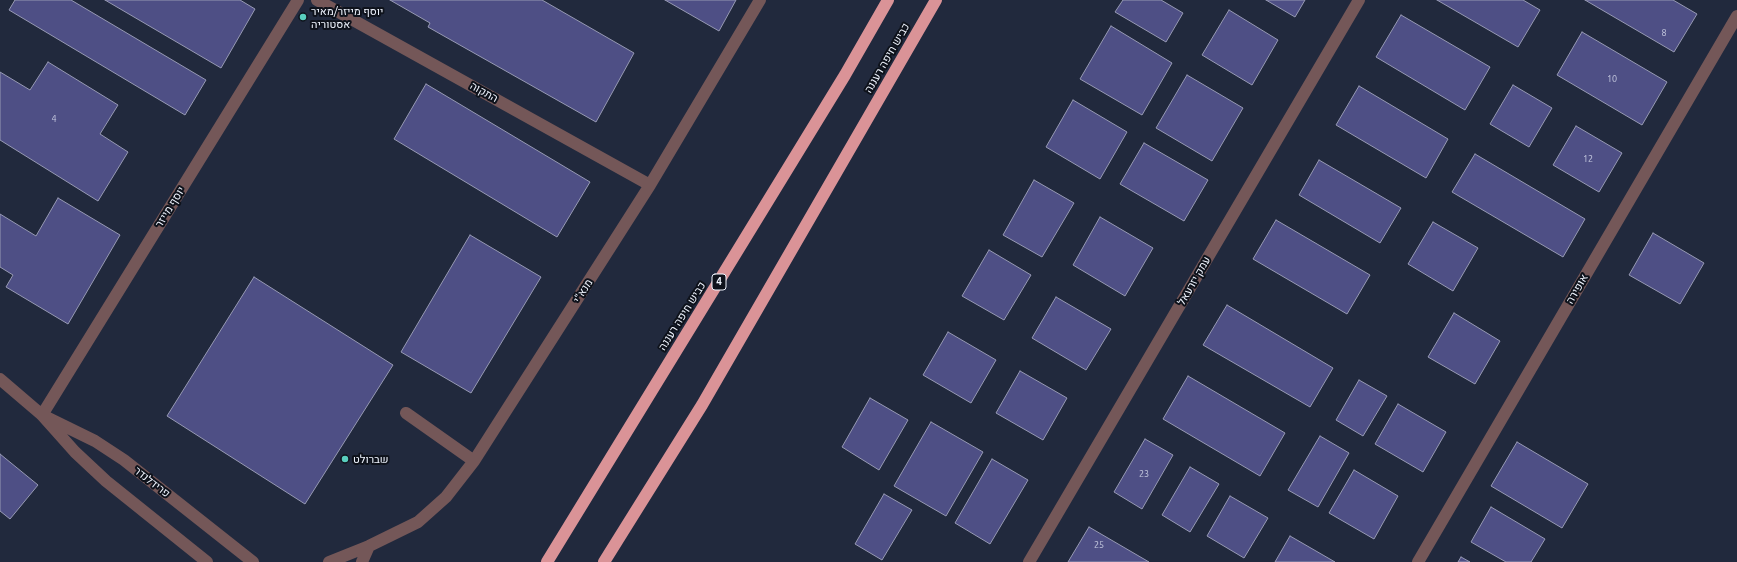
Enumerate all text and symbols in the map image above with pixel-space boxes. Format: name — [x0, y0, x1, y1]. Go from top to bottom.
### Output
place label: יוסף מייזר/מאיר אסטוריה — [311, 4, 383, 30]
marker: יוסף מייזר/מאיר אסטוריה — [298, 12, 308, 22]
street label: כביש חיפה רעננה — [862, 21, 912, 95]
house number: 8 — [1661, 28, 1667, 38]
house number: 10 — [1607, 74, 1617, 84]
street label: התקוה — [468, 79, 500, 105]
house number: 4 — [51, 114, 57, 124]
house number: 12 — [1583, 154, 1593, 164]
street label: יוסף מייזר — [152, 184, 188, 230]
street label: עמק יזרעאל — [1175, 254, 1213, 308]
street label: אופירה — [1563, 272, 1591, 306]
road number: 4 — [712, 274, 726, 290]
street label: מנא"י — [571, 277, 595, 305]
street label: כביש חיפה רעננה — [656, 279, 708, 353]
place label: שברולט — [353, 452, 389, 466]
marker: שברולט — [340, 454, 350, 464]
street label: פרידלנדר — [131, 464, 173, 500]
house number: 23 — [1139, 469, 1149, 479]
house number: 25 — [1094, 540, 1104, 550]

